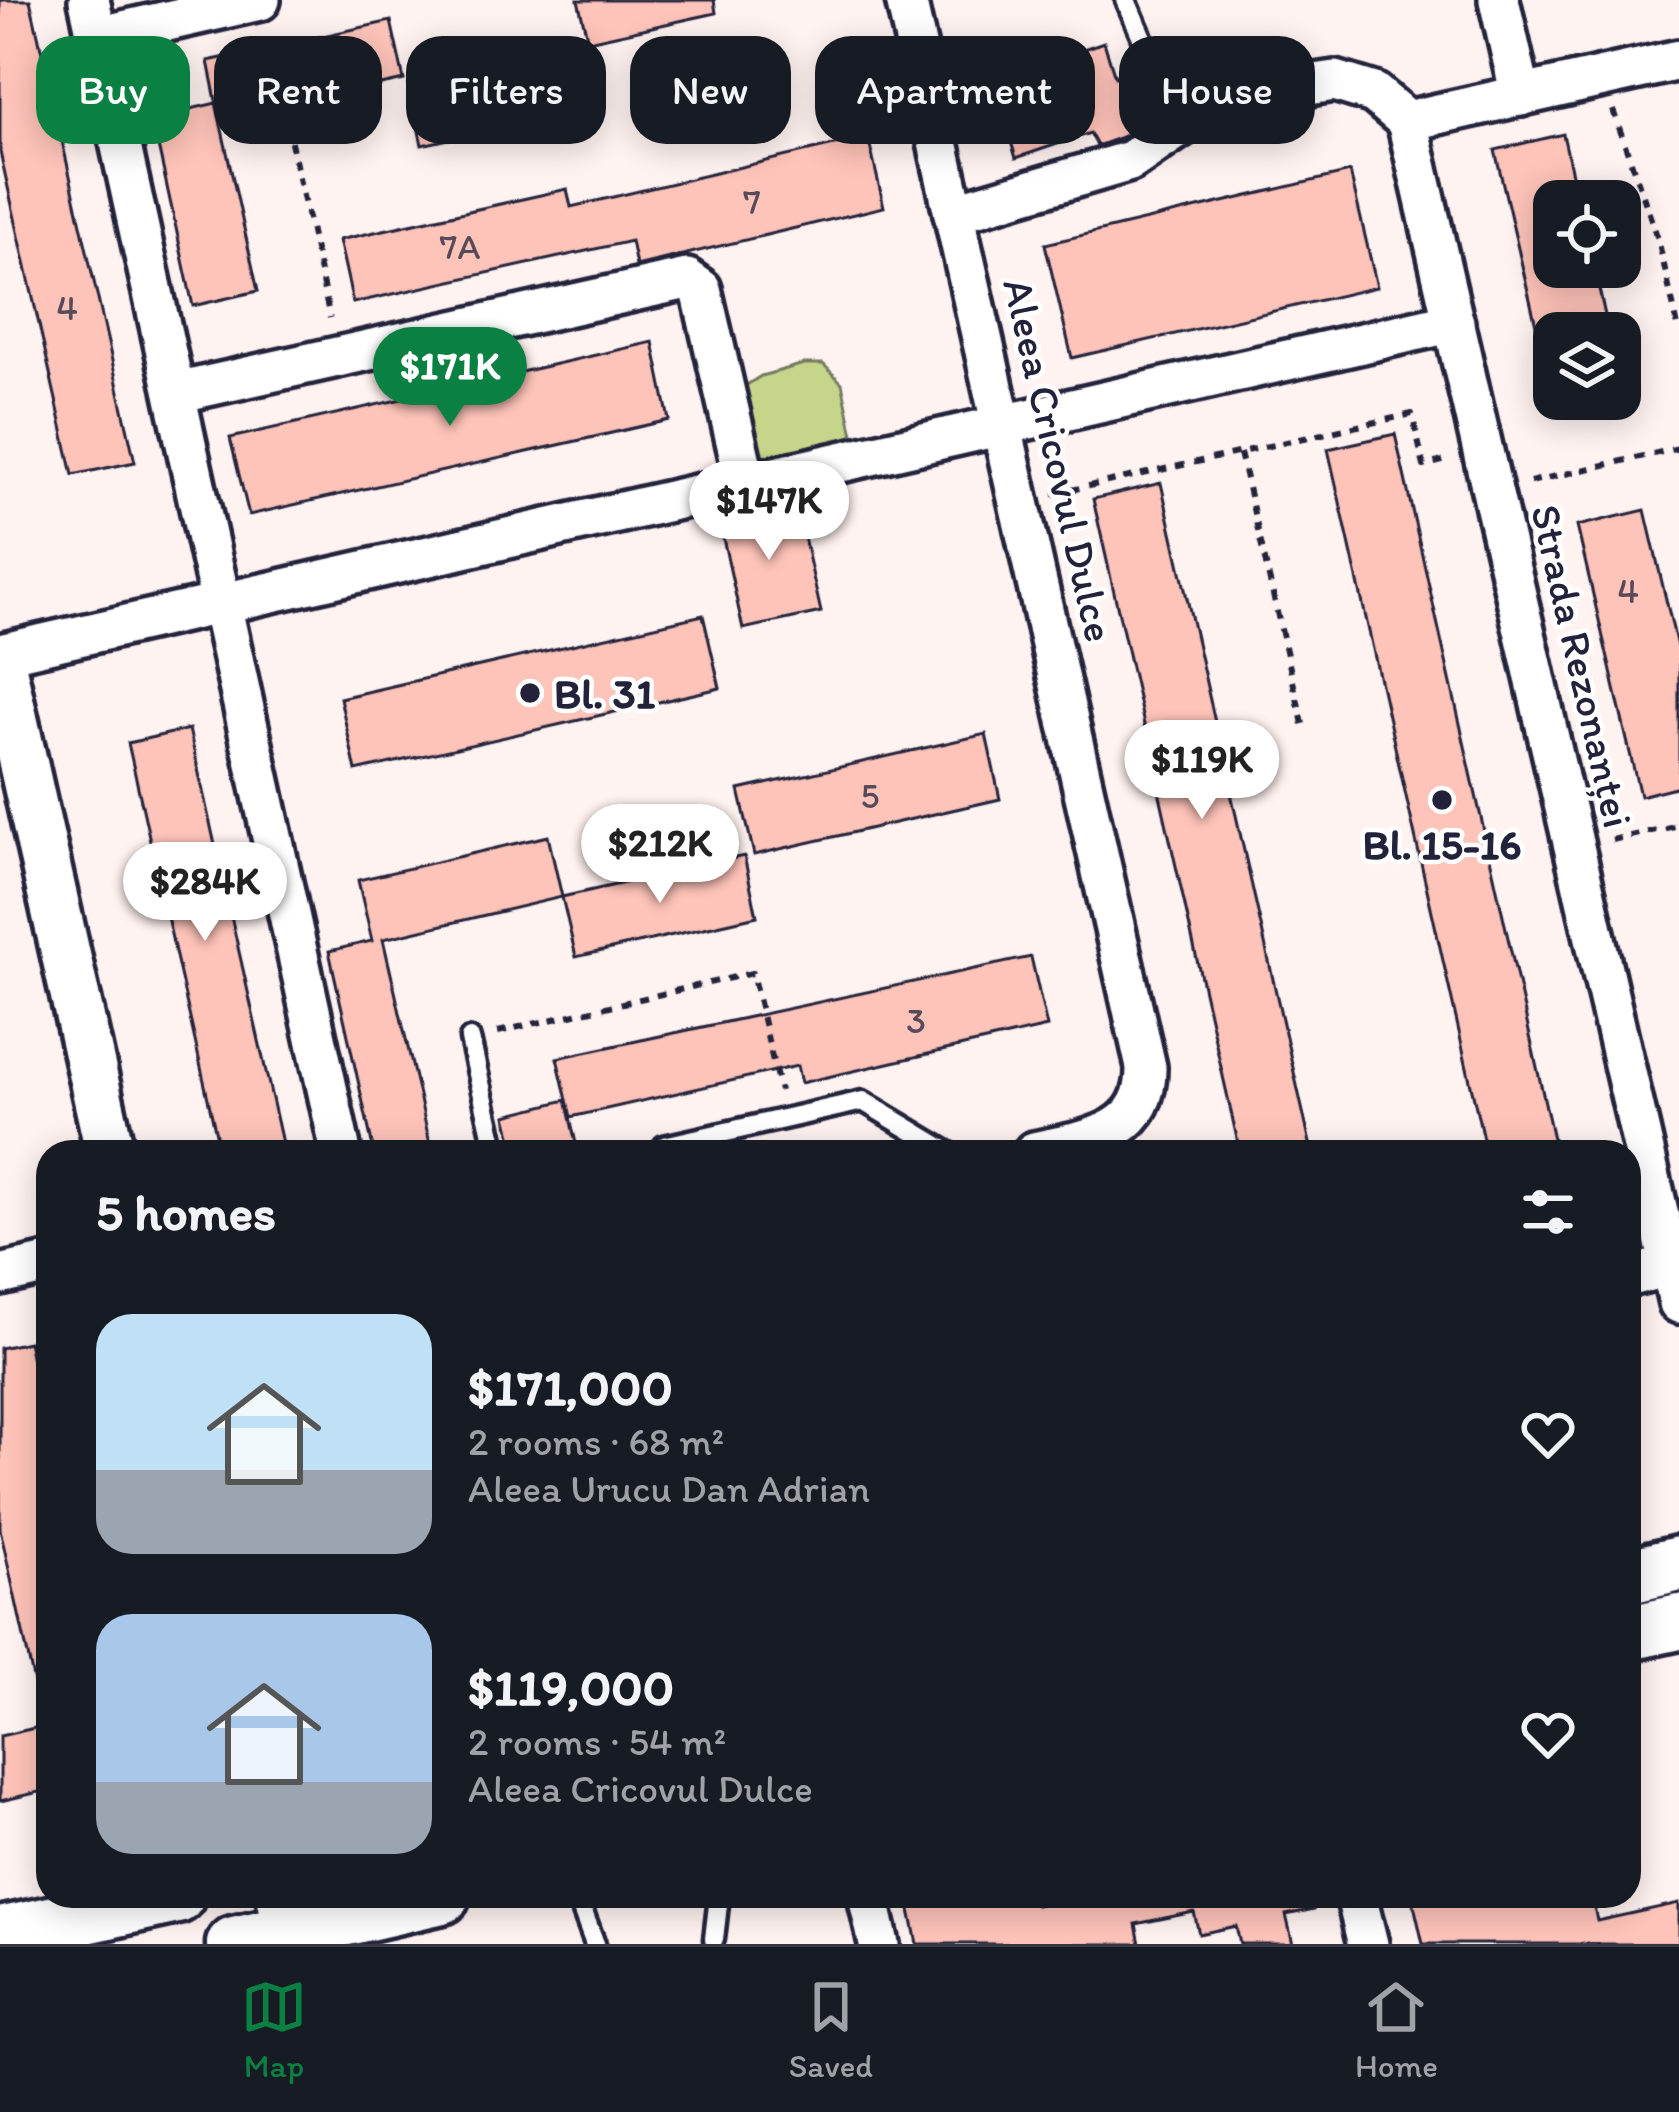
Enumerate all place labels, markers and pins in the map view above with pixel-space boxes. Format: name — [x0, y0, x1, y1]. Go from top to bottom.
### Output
pin: $171K — [366, 327, 534, 429]
pin: $147K — [685, 461, 853, 563]
place label: Bl. 31 — [554, 668, 656, 719]
marker: Bl. 31 — [517, 680, 543, 706]
pin: $119K — [1118, 720, 1286, 822]
marker: Bl. 15-16 — [1429, 787, 1455, 813]
pin: $212K — [576, 804, 744, 906]
place label: Bl. 15-16 — [1363, 819, 1521, 870]
pin: $284K — [121, 842, 289, 944]

